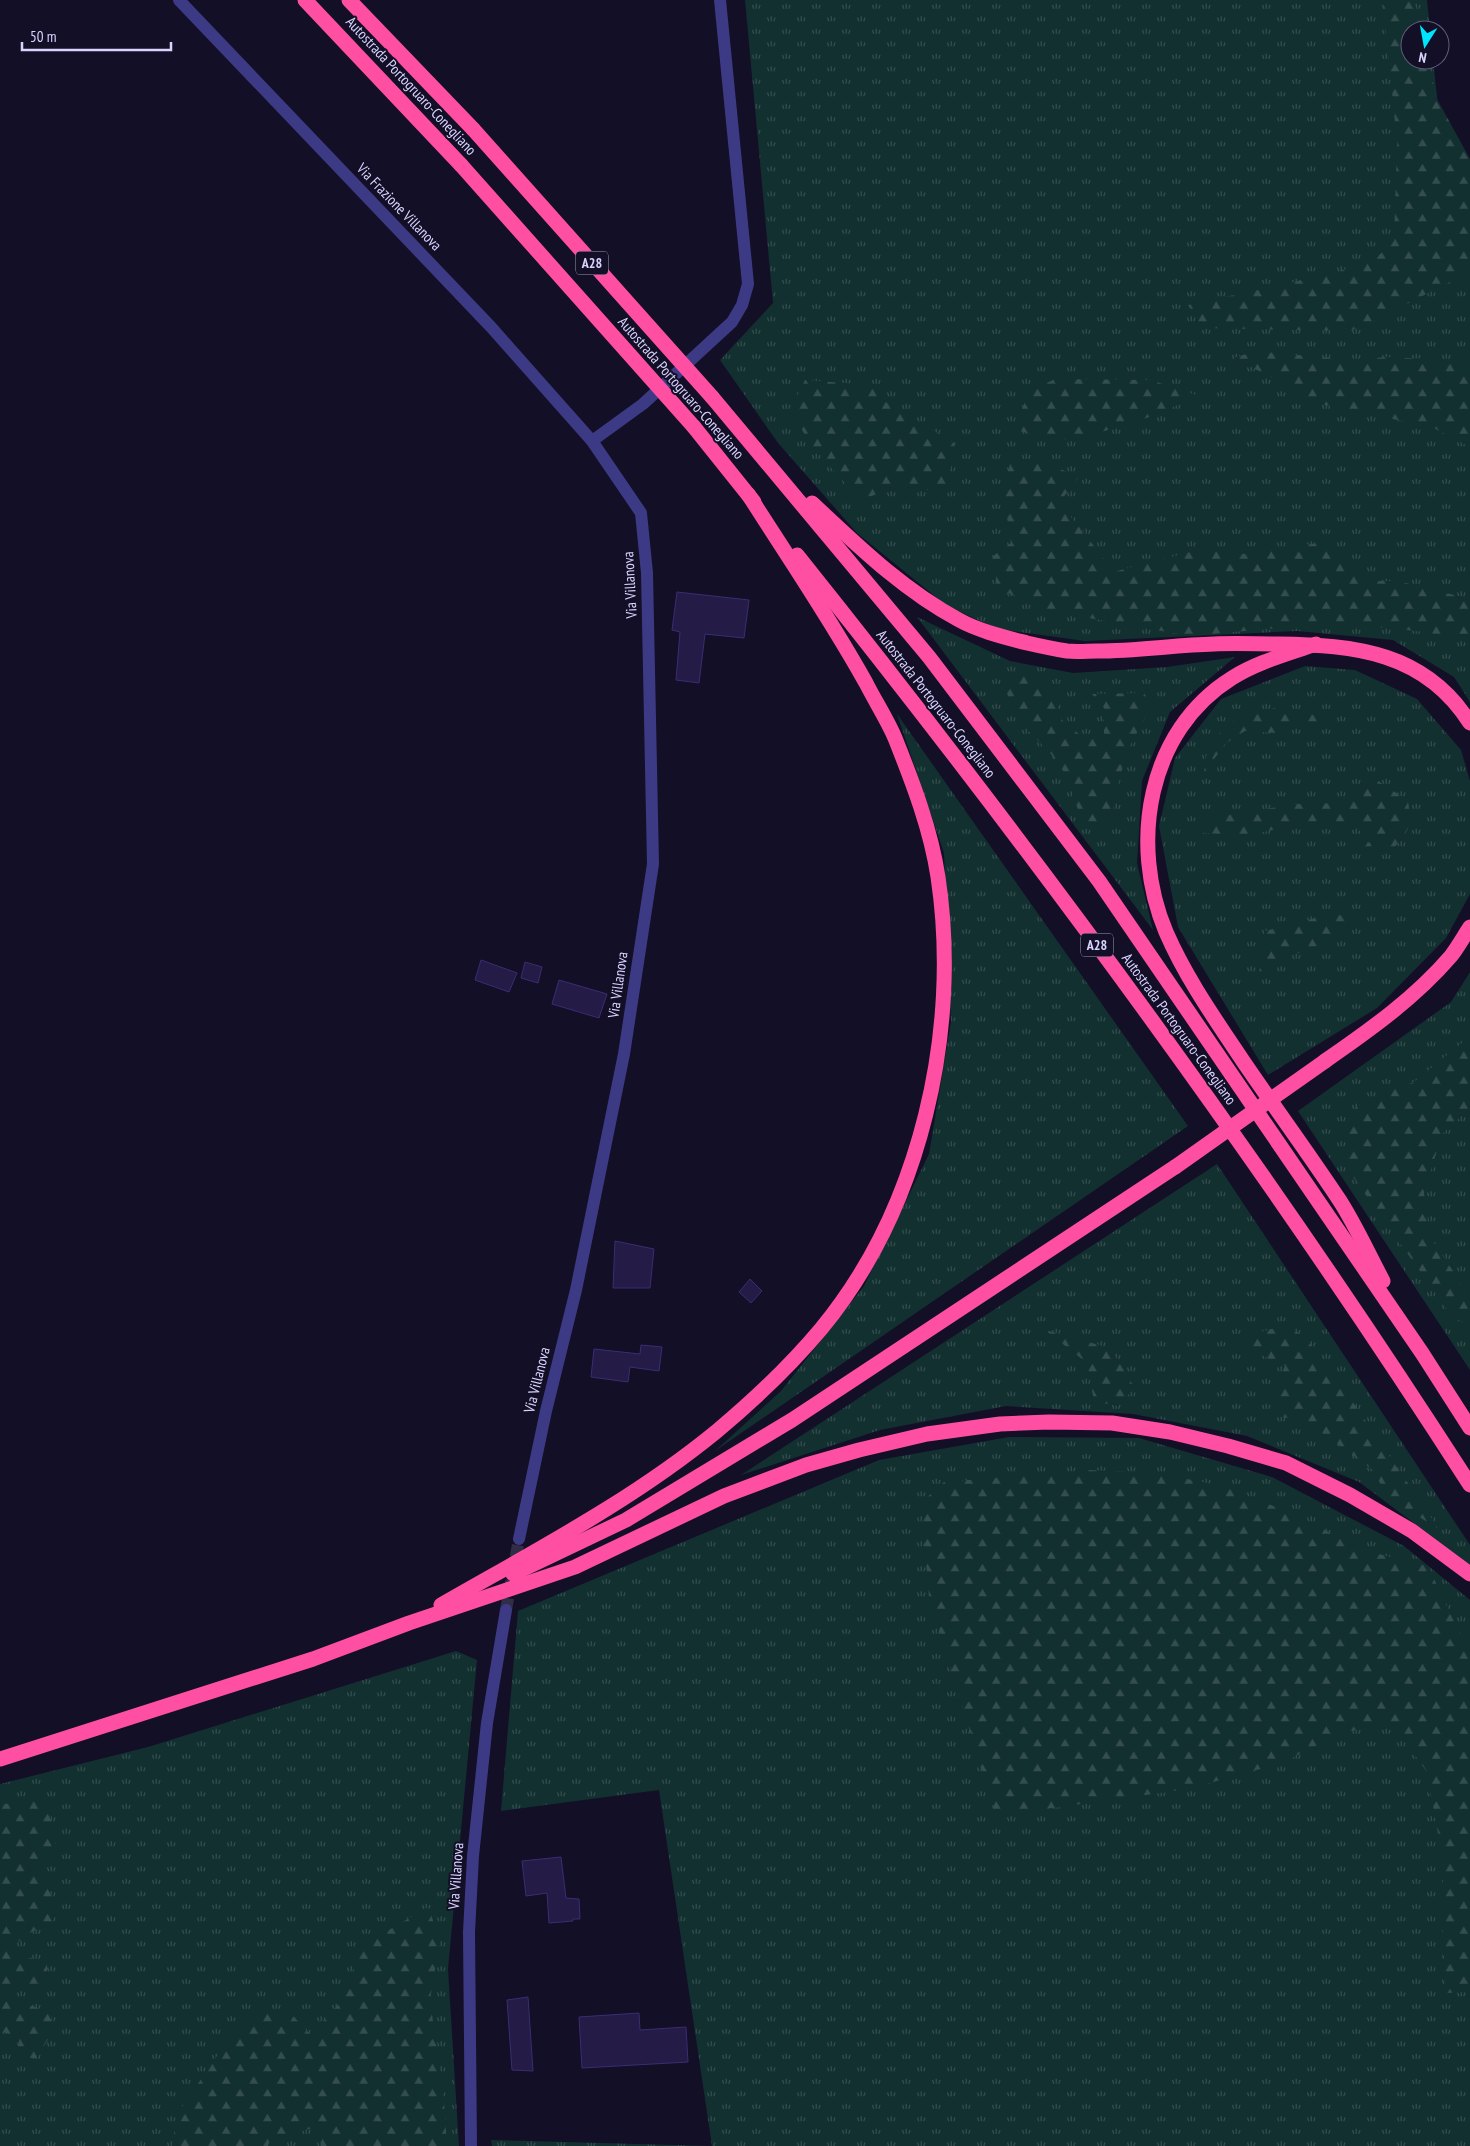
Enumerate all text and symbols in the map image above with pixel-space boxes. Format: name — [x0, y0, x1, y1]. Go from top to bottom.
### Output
street label: Autostrada Portogruaro-Conegliano — [342, 12, 481, 159]
scale bar — [22, 20, 171, 52]
north arrow — [1400, 20, 1450, 70]
text: 50 m — [30, 27, 56, 46]
text: N — [1417, 48, 1428, 67]
street label: Via Frazione Villanova — [352, 158, 446, 254]
road number: A28 — [576, 252, 608, 274]
street label: Autostrada Portogruaro-Conegliano — [614, 312, 749, 463]
street label: Via Villanova — [618, 551, 641, 620]
street label: Autostrada Portogruaro-Conegliano — [873, 626, 1000, 782]
road number: A28 — [1081, 934, 1113, 956]
street label: Autostrada Portogruaro-Conegliano — [1118, 949, 1241, 1108]
street label: Via Villanova — [603, 950, 632, 1020]
street label: Via Villanova — [519, 1345, 554, 1416]
street label: Via Villanova — [444, 1842, 467, 1911]

